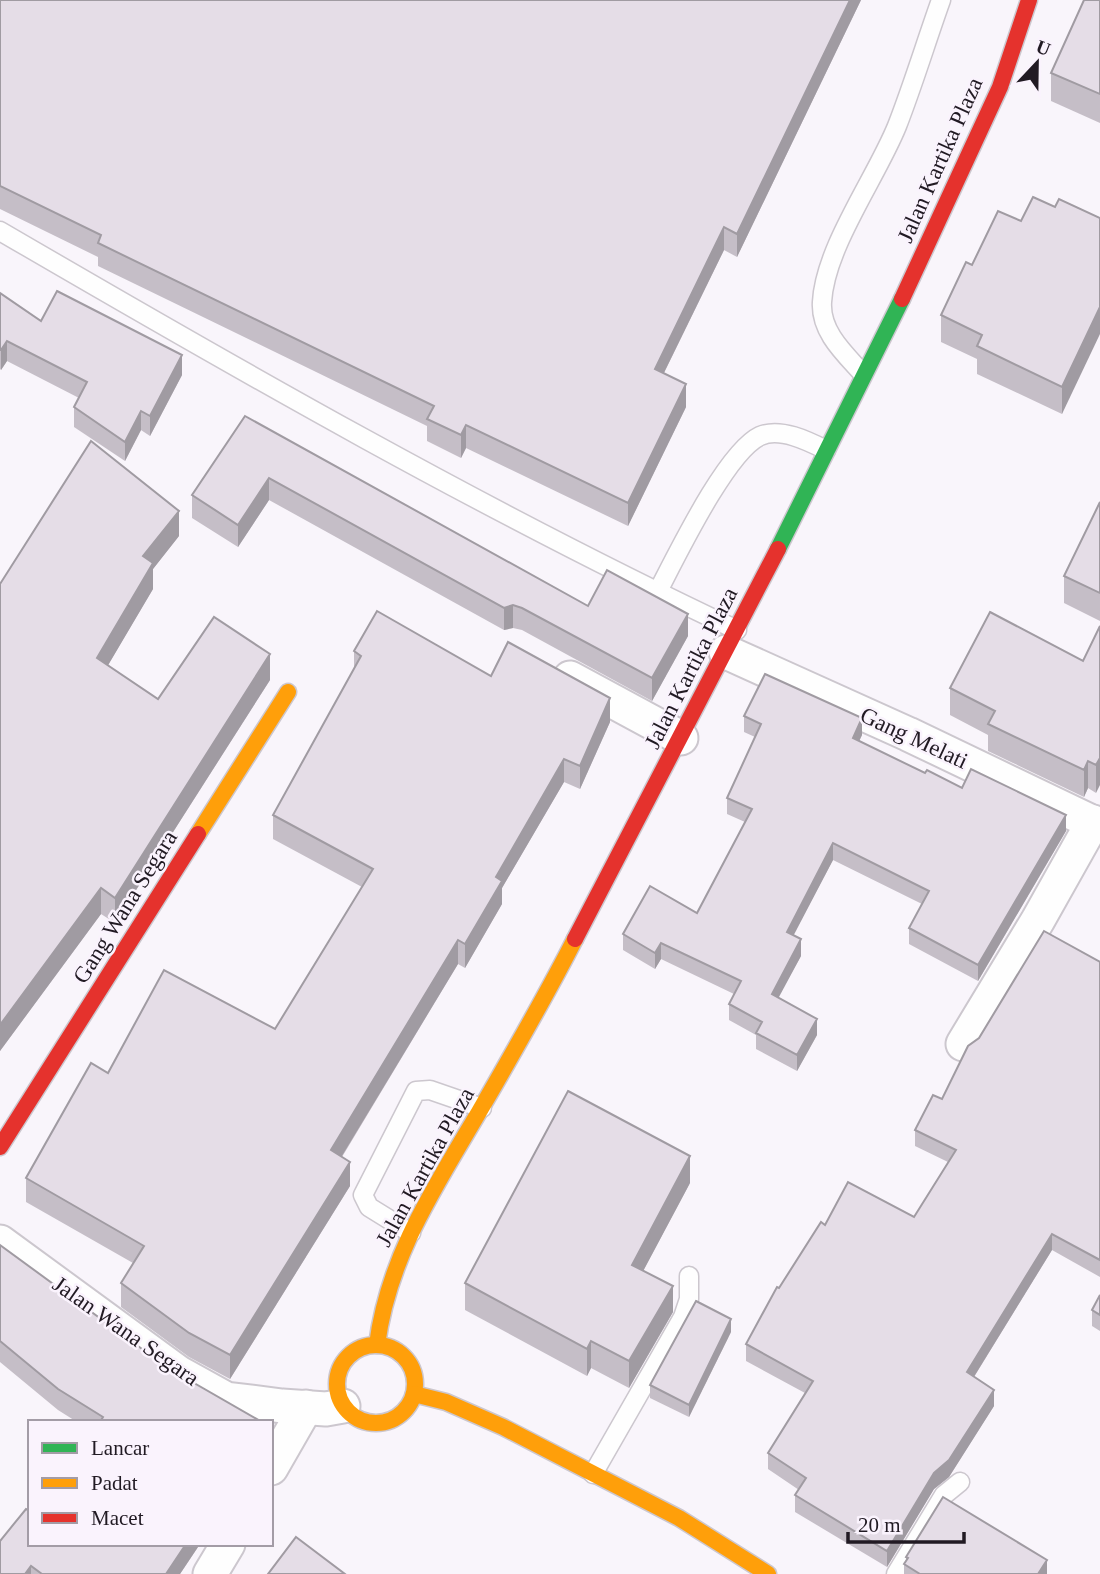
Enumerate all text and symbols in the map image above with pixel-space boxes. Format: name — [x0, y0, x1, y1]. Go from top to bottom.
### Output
north arrow — [1002, 28, 1072, 98]
text: U — [1033, 35, 1054, 60]
street label: Jalan Kartika Plaza — [892, 74, 988, 246]
street label: Jalan Kartika Plaza — [640, 583, 742, 753]
street label: Gang Melati — [856, 702, 972, 774]
street label: Gang Wana Segara — [68, 826, 182, 988]
street label: Jalan Kartika Plaza — [371, 1083, 479, 1251]
street label: Jalan Wana Segara — [48, 1271, 204, 1391]
legend — [28, 1420, 273, 1546]
text: Lancar — [91, 1436, 149, 1460]
text: Padat — [91, 1471, 138, 1495]
scale bar — [848, 1500, 964, 1544]
text: Macet — [91, 1506, 144, 1530]
text: 20 m — [858, 1513, 901, 1537]

